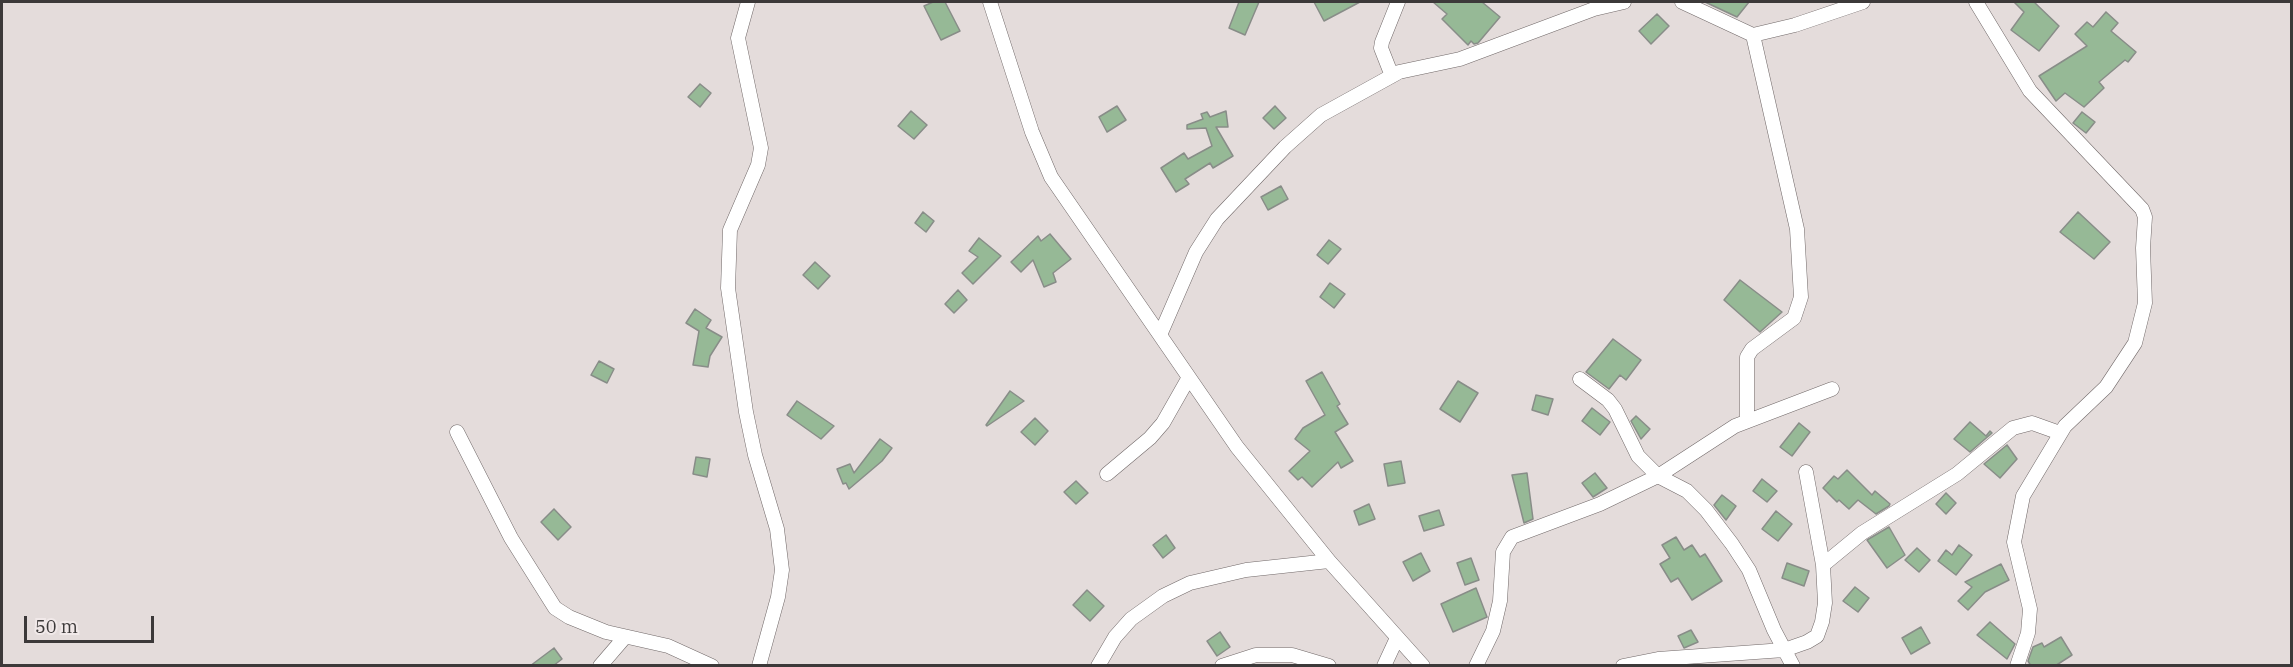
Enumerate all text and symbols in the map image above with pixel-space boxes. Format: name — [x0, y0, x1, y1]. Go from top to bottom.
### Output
scale bar — [27, 604, 158, 642]
text: 50 m — [35, 615, 78, 638]

